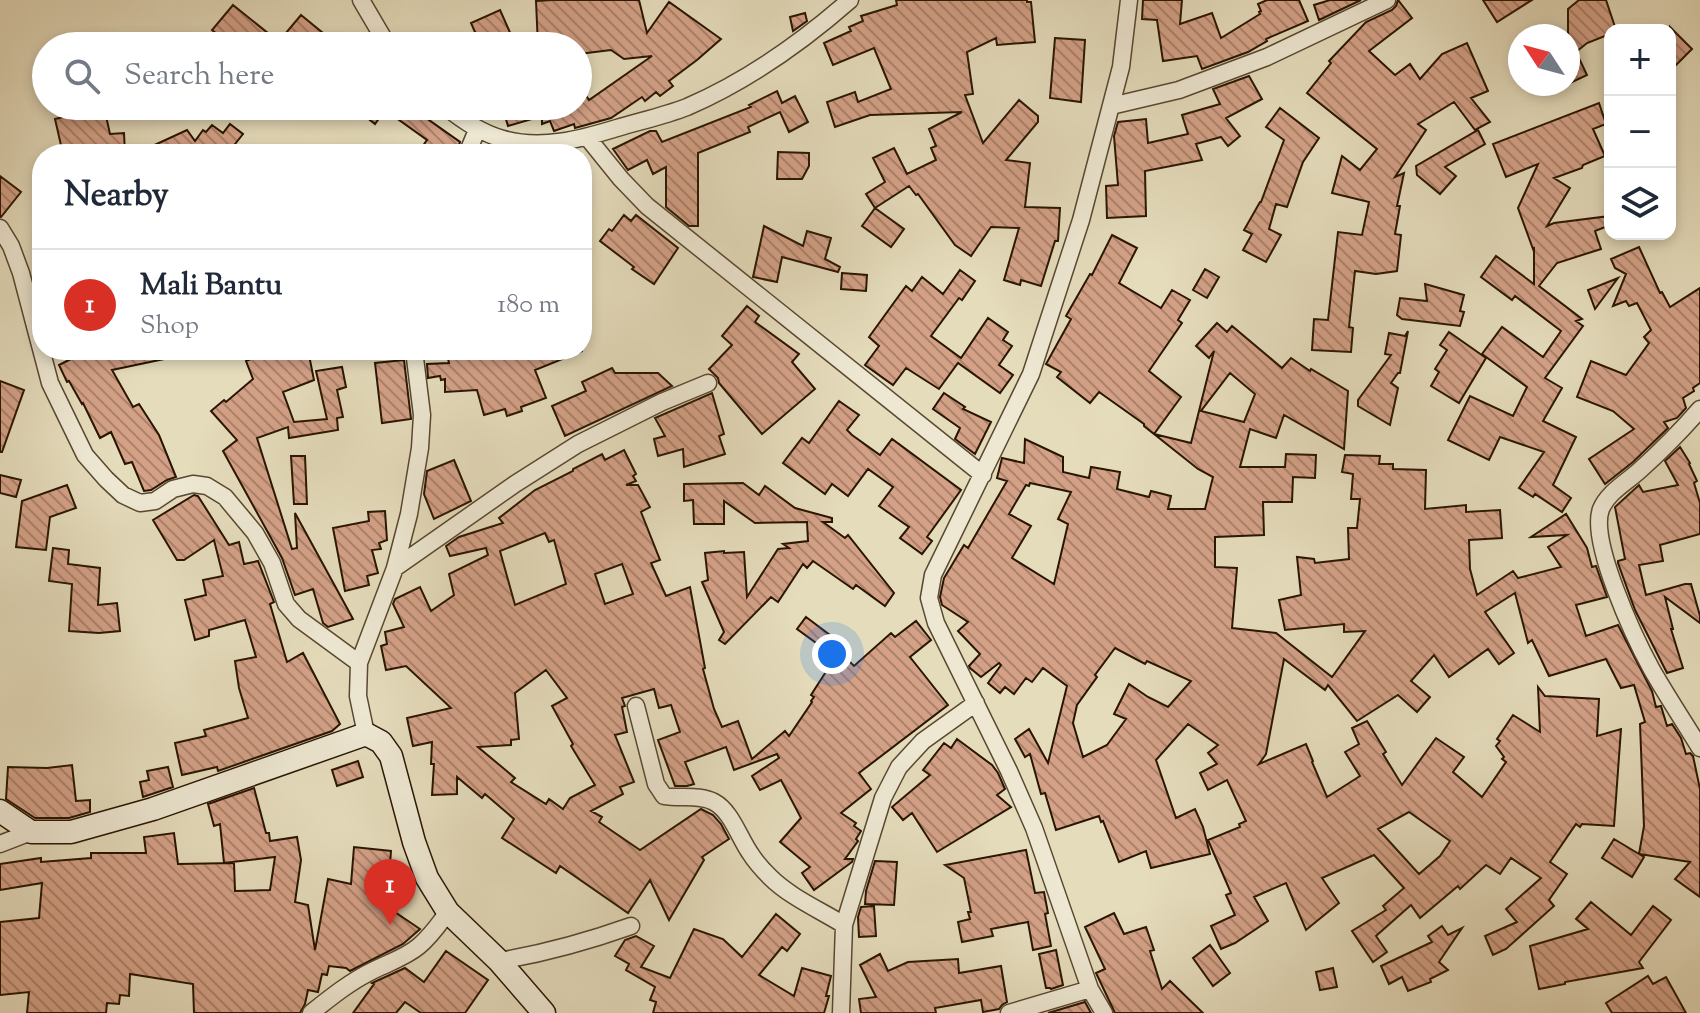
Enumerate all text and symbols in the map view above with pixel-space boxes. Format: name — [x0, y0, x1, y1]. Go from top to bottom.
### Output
north arrow — [1508, 24, 1580, 96]
map controls — [1604, 24, 1676, 240]
button: + — [1604, 24, 1676, 96]
search box — [32, 32, 592, 120]
icon: search — [60, 54, 104, 98]
text: Search here — [124, 55, 274, 98]
button: − — [1604, 96, 1676, 168]
button: layers — [1604, 168, 1676, 240]
text: Nearby — [64, 172, 169, 221]
text: Mali Bantu — [140, 265, 282, 308]
text: 1 — [86, 287, 94, 324]
text: 180 m — [497, 287, 560, 324]
text: Shop — [140, 308, 199, 345]
your location — [812, 634, 852, 674]
pin: 1 — [364, 859, 416, 925]

